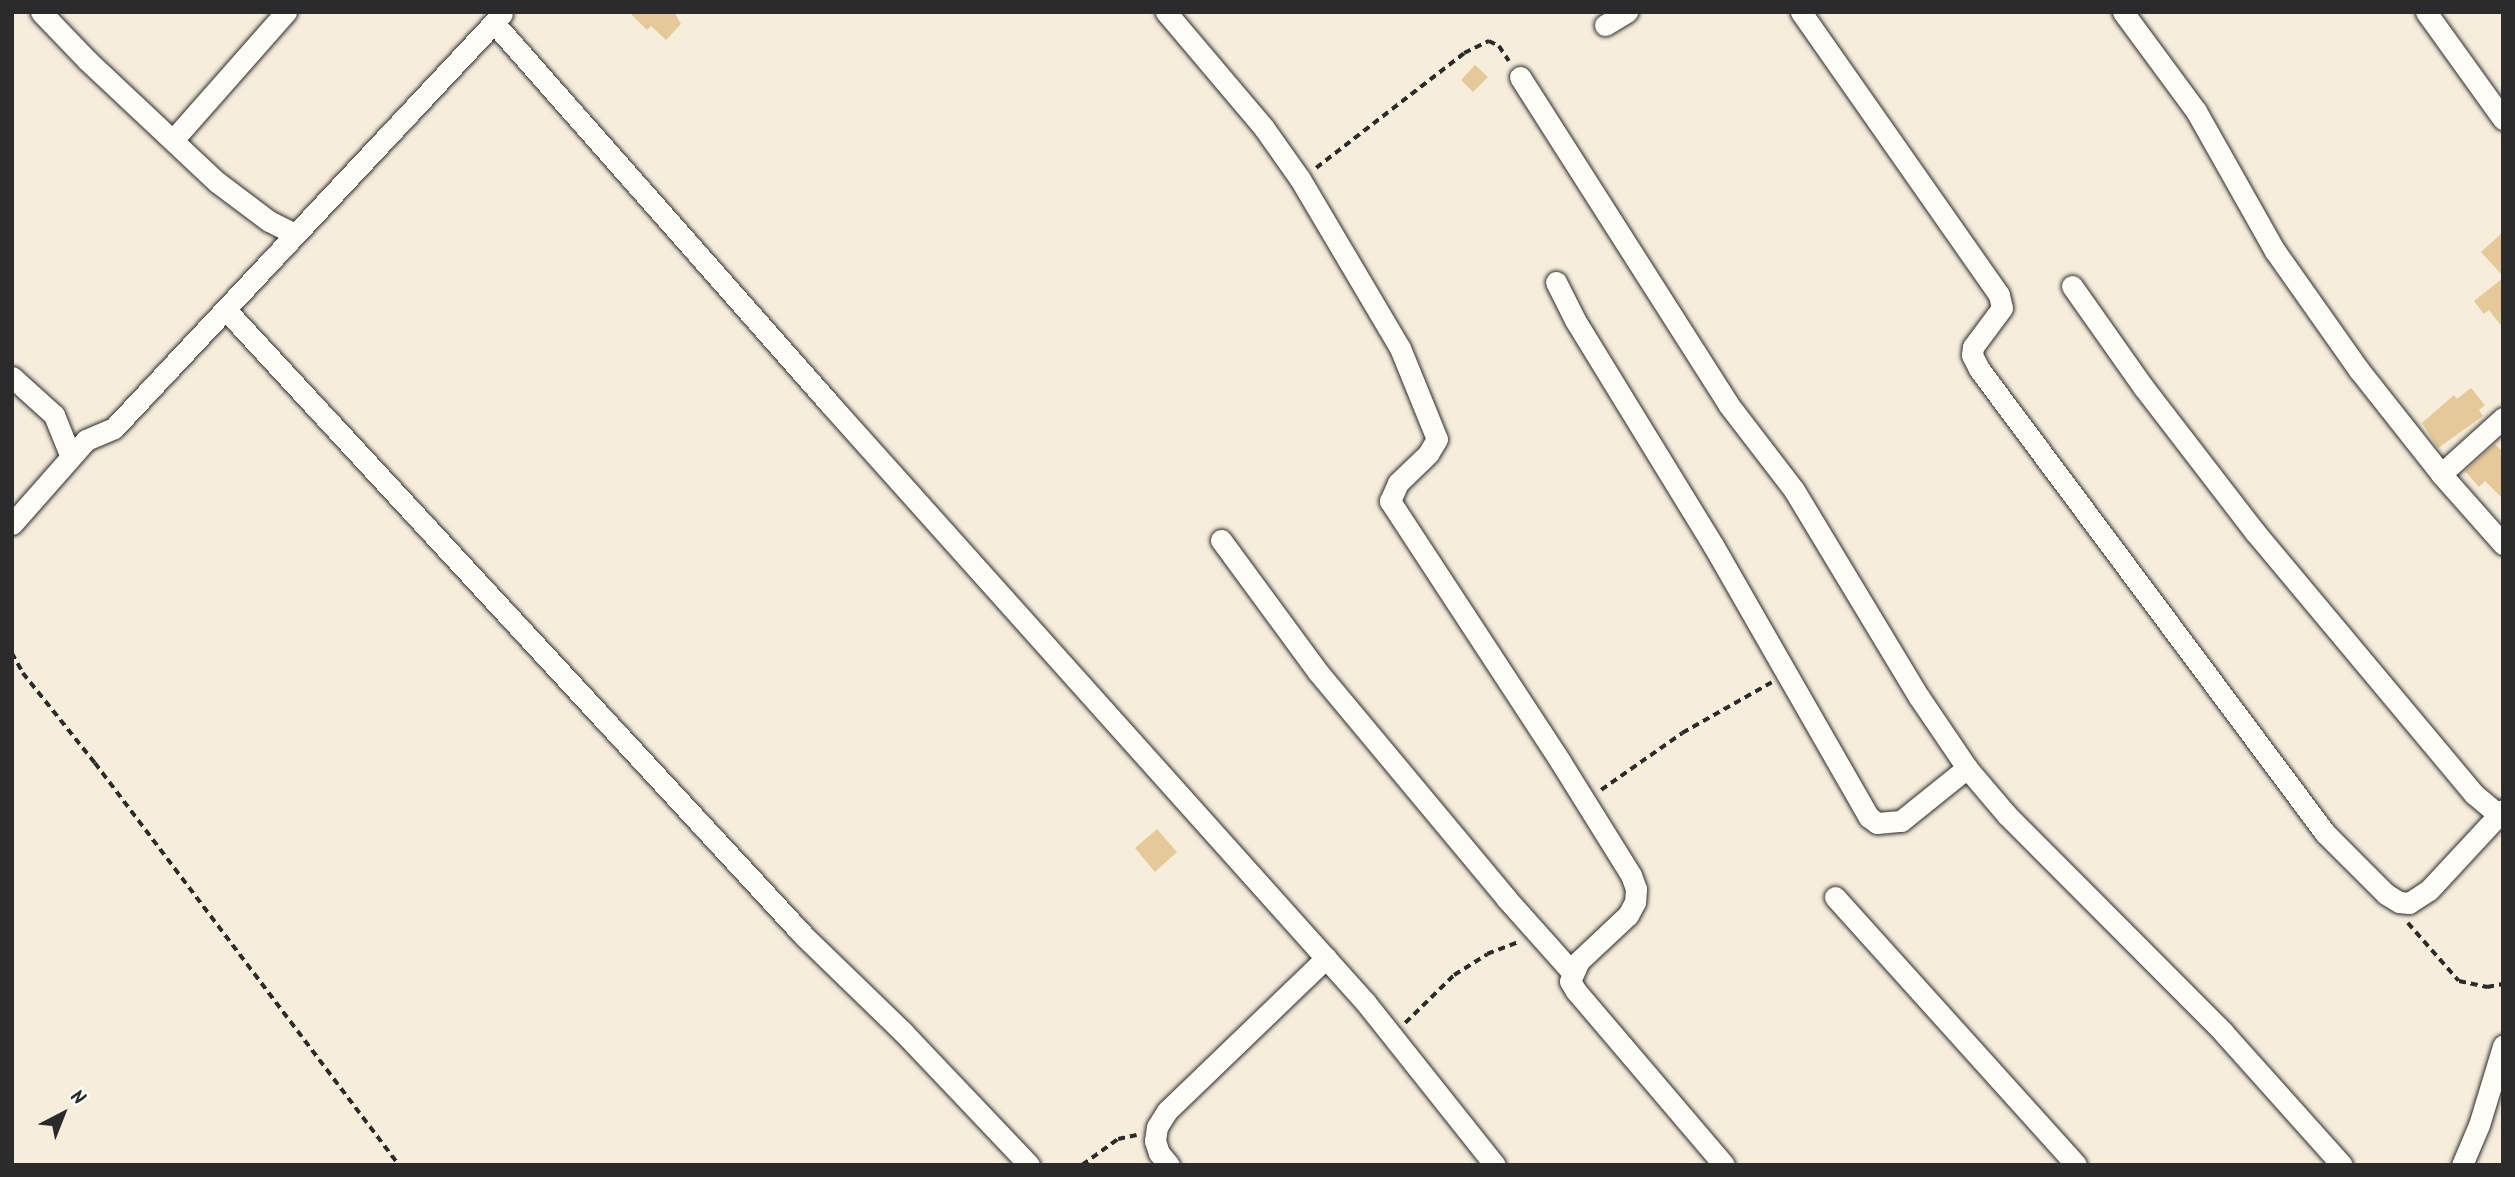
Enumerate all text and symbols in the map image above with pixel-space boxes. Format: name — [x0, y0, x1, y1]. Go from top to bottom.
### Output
north arrow — [28, 1079, 98, 1149]
text: N — [63, 1083, 92, 1114]

